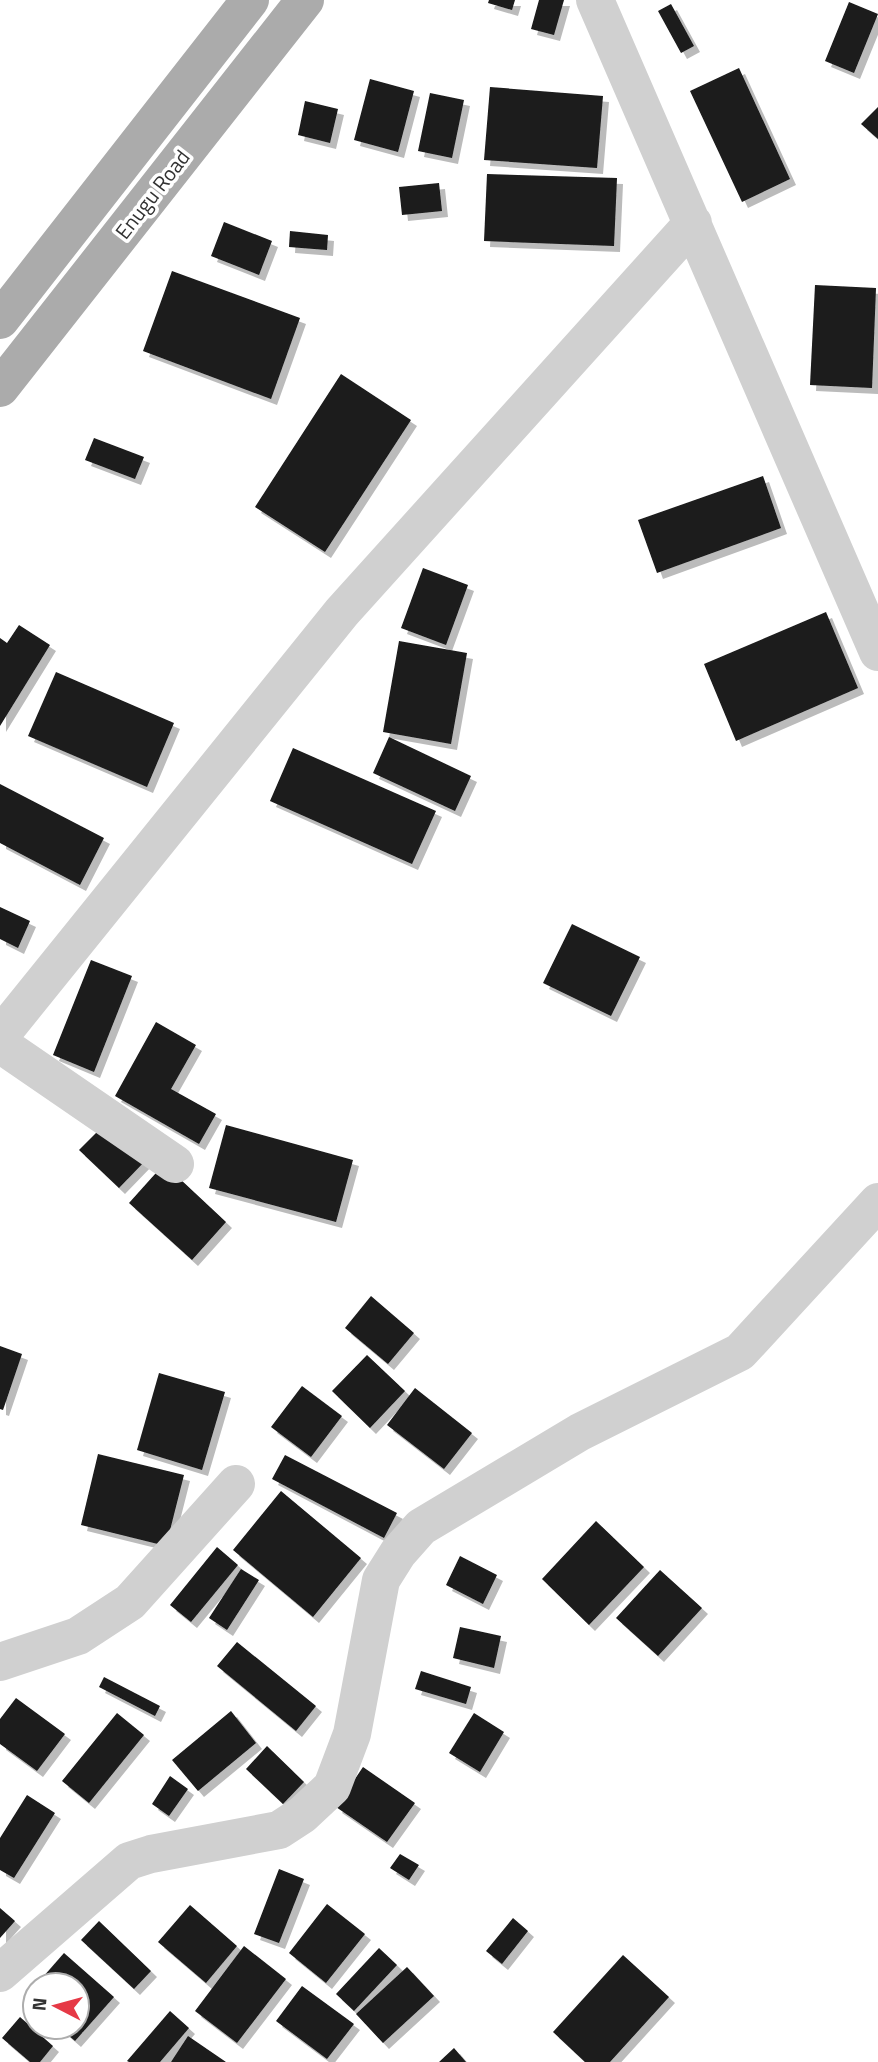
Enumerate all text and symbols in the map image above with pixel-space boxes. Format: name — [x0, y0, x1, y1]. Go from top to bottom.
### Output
street label: Enugu Road — [107, 142, 197, 246]
north arrow — [21, 1971, 91, 2041]
text: N — [23, 1996, 54, 2012]

